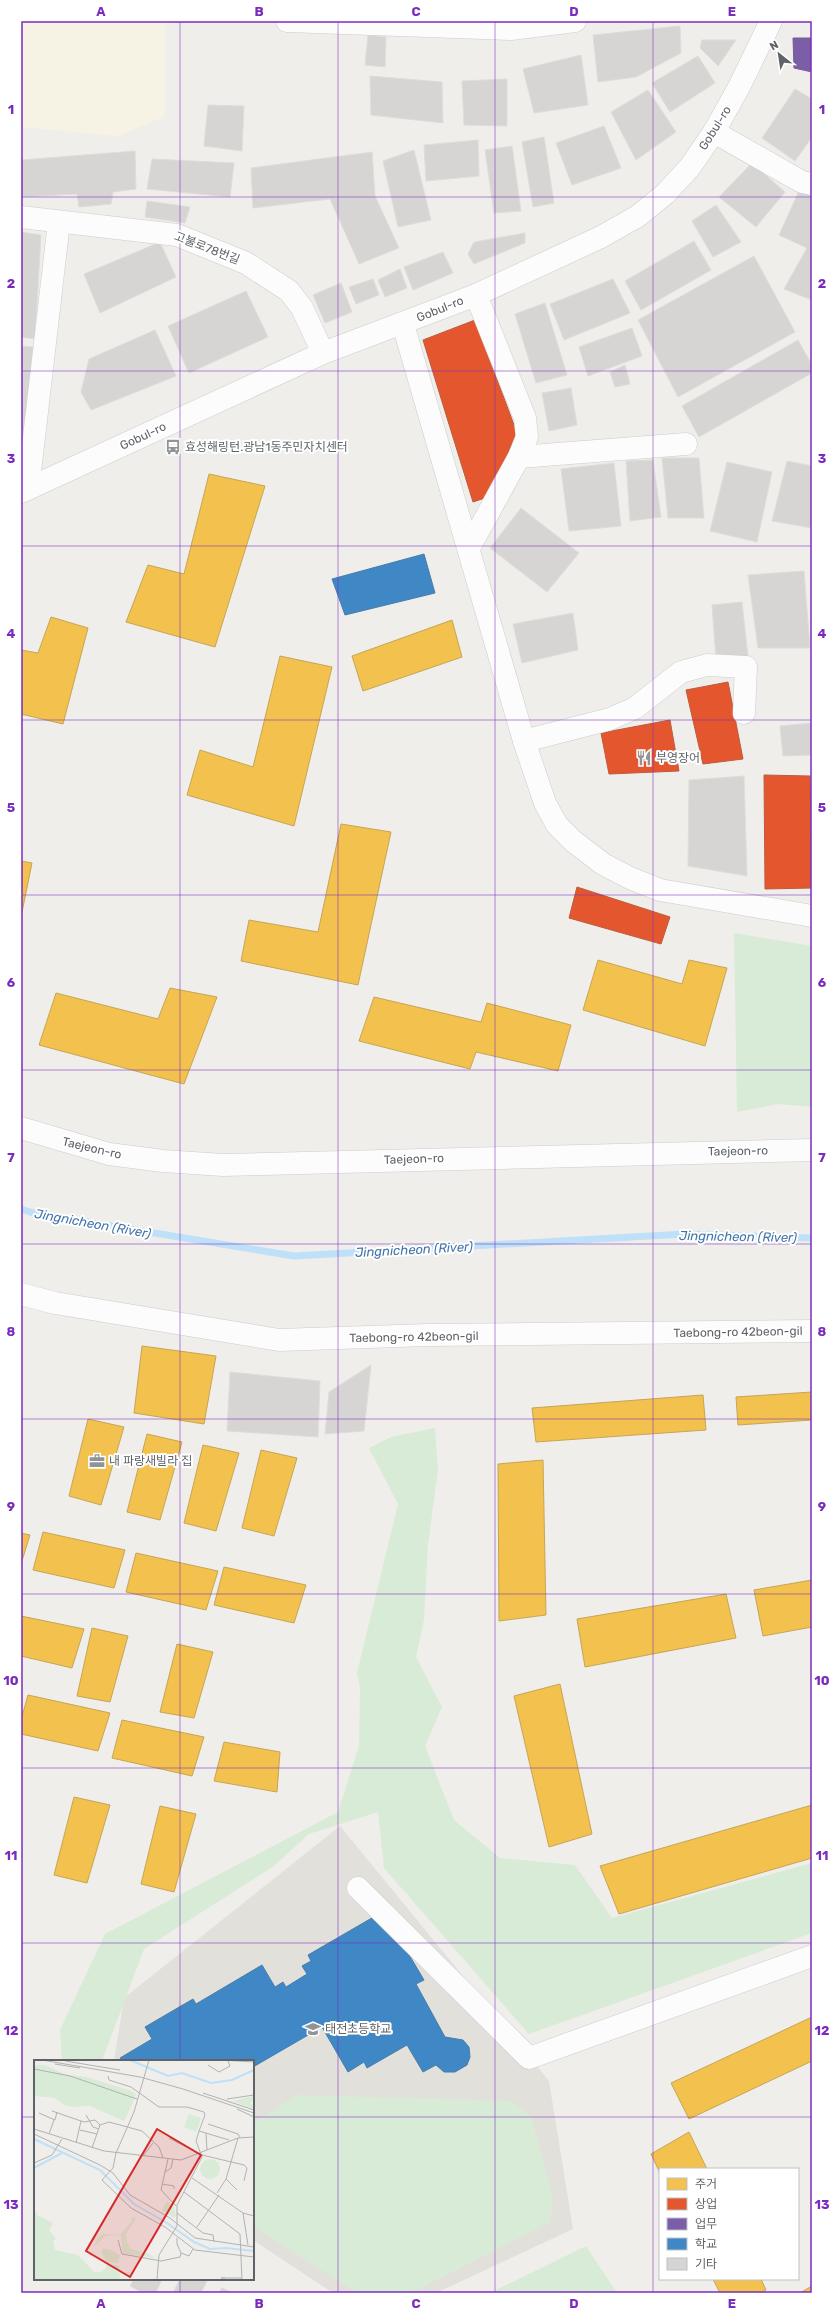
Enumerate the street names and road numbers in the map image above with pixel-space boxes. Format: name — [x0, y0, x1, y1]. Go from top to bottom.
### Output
street label: Gobul-ro — [696, 103, 734, 153]
street label: 고불로78번길 — [172, 229, 242, 267]
street label: Gobul-ro — [414, 293, 466, 325]
street label: Gobul-ro — [118, 419, 168, 453]
street label: Taejeon-ro — [61, 1134, 123, 1162]
street label: Taejeon-ro — [708, 1143, 768, 1159]
street label: Taejeon-ro — [384, 1151, 444, 1167]
street label: Taebong-ro 42beon-gil — [673, 1324, 803, 1340]
street label: Taebong-ro 42beon-gil — [349, 1329, 479, 1345]

